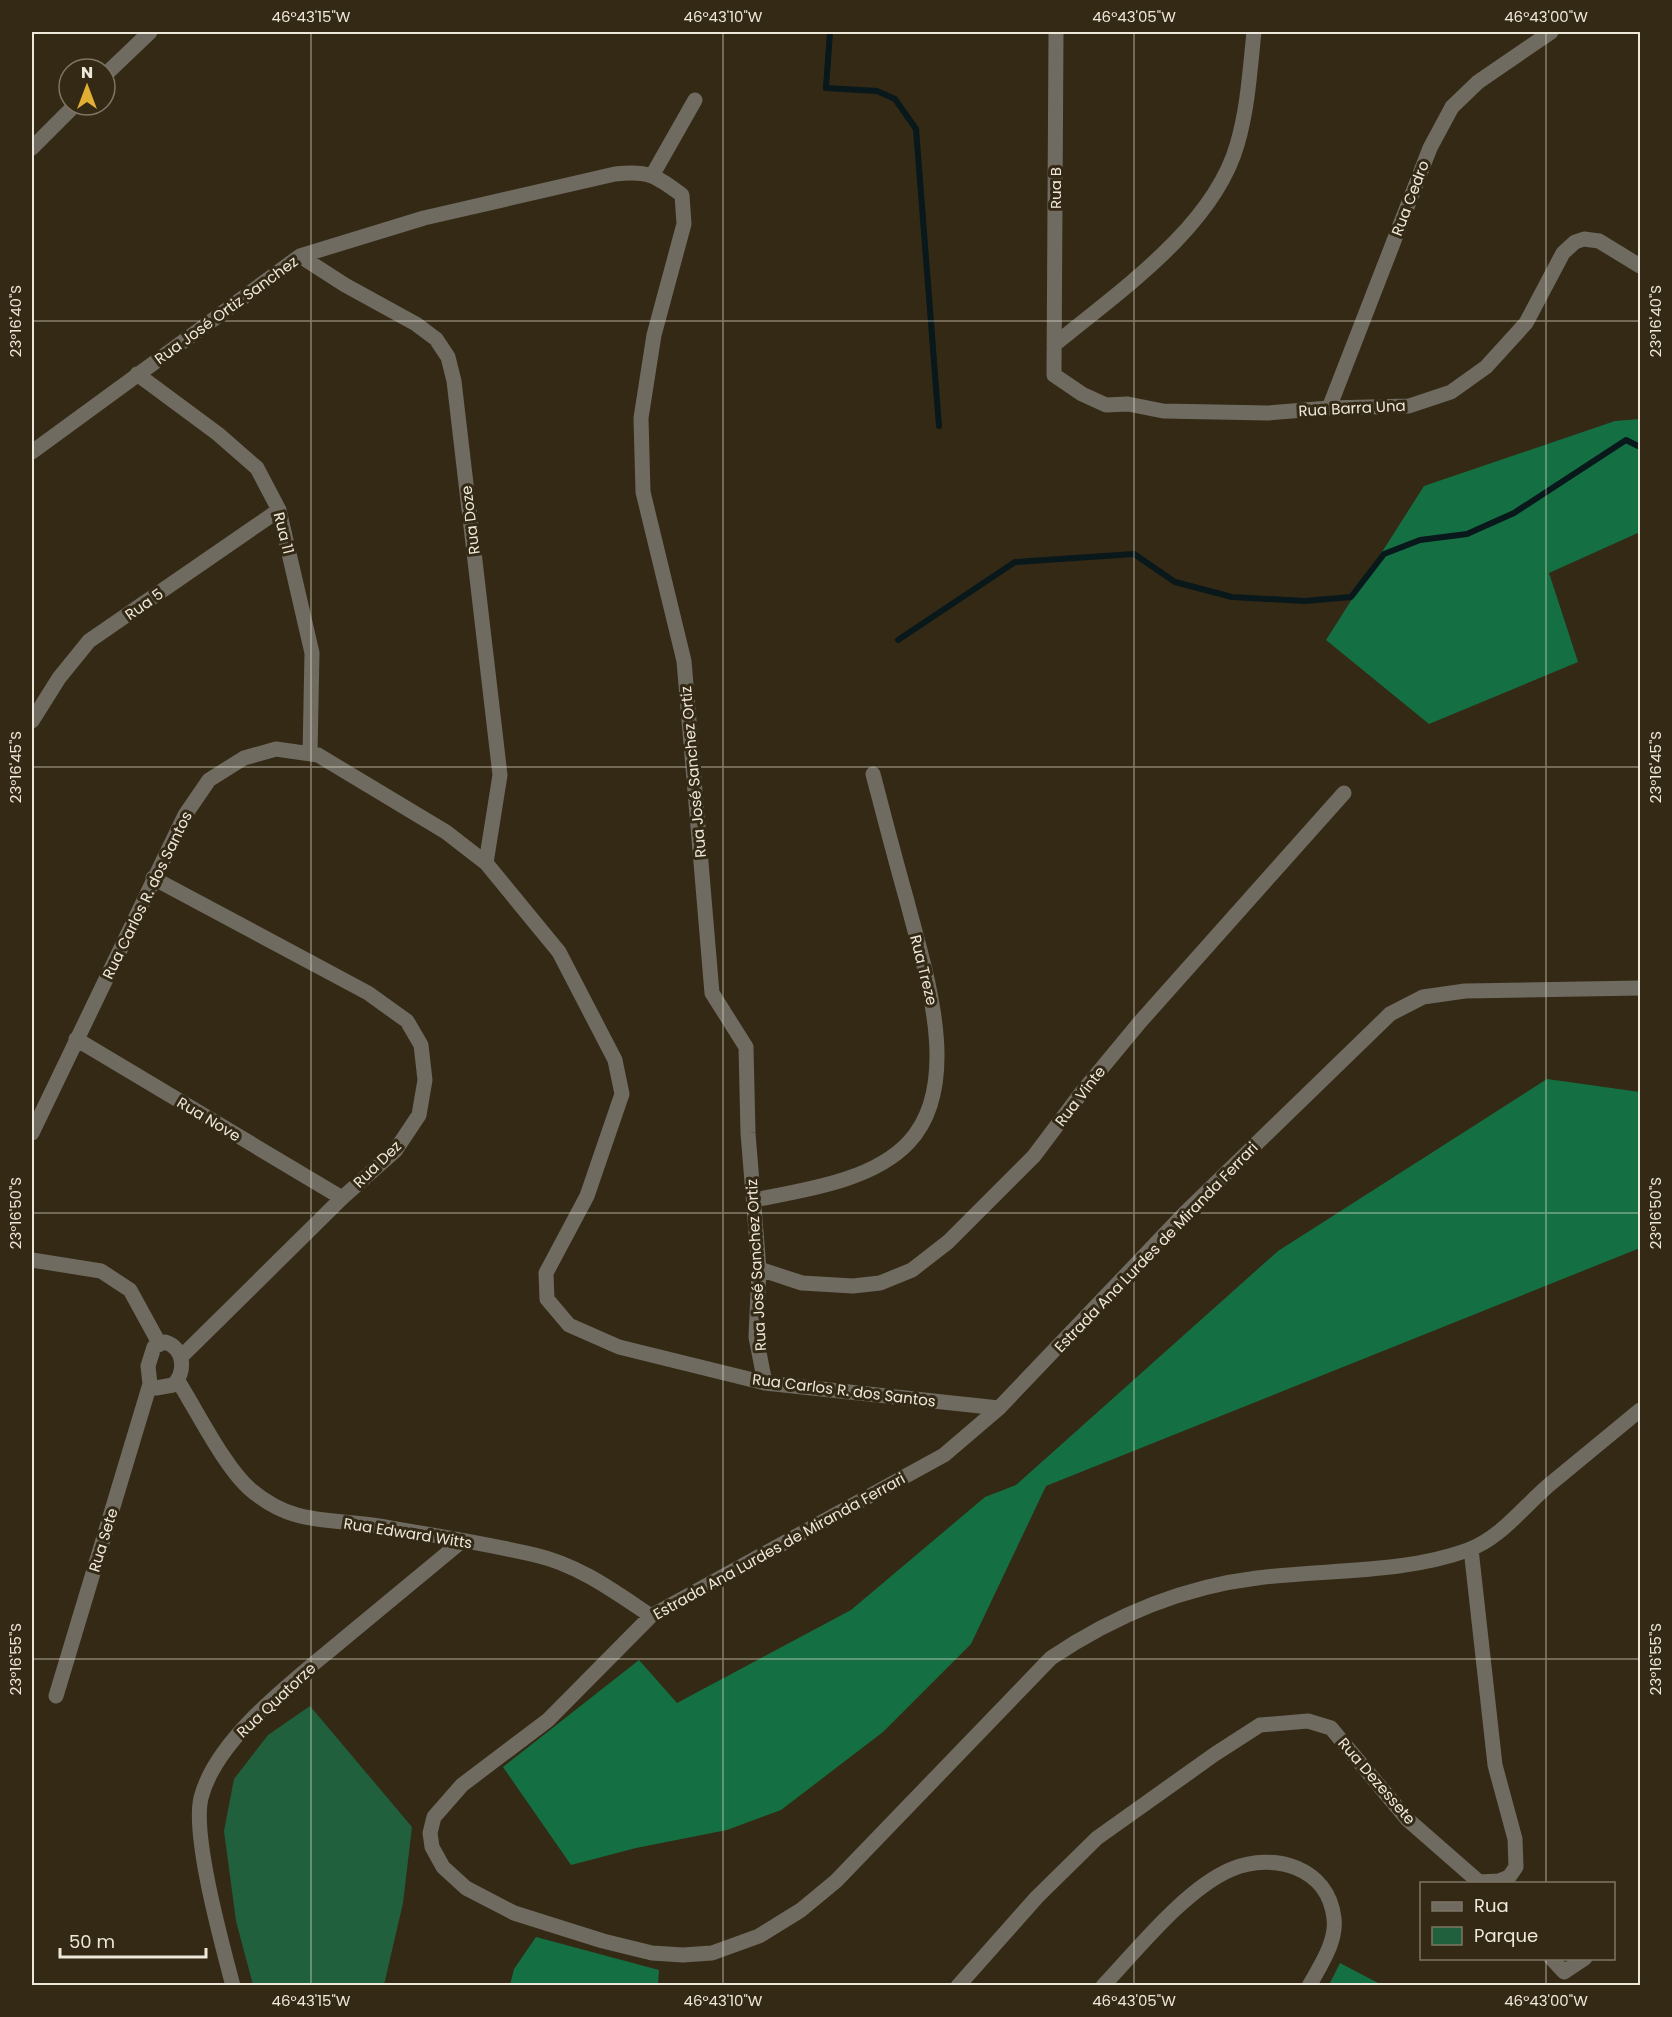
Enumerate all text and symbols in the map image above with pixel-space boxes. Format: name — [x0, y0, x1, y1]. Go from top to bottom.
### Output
text: 46°43'15"W — [271, 6, 351, 27]
text: 46°43'10"W — [683, 6, 763, 27]
text: 46°43'05"W — [1092, 6, 1176, 27]
text: 46°43'00"W — [1504, 6, 1588, 27]
north arrow — [57, 57, 117, 117]
text: N — [81, 61, 93, 84]
street label: Rua Cedro — [1386, 157, 1434, 239]
street label: Rua B — [1045, 167, 1066, 209]
street label: Rua José Ortiz Sanchez — [150, 251, 302, 369]
text: 23°16'40"S — [5, 285, 26, 357]
text: 23°16'40"S — [1645, 285, 1666, 357]
street label: Rua Barra Una — [1298, 395, 1406, 421]
street label: Rua Doze — [455, 484, 485, 556]
street label: Rua 11 — [269, 510, 299, 556]
street label: Rua 5 — [121, 583, 167, 625]
street label: Rua José Sanchez Ortiz — [675, 685, 711, 859]
text: 23°16'45"S — [5, 731, 26, 803]
text: 23°16'45"S — [1645, 731, 1666, 803]
street label: Rua Carlos R. dos Santos — [97, 807, 197, 983]
street label: Rua Treze — [905, 933, 943, 1007]
street label: Rua Vinte — [1050, 1062, 1110, 1130]
street label: Rua Nove — [173, 1092, 245, 1146]
street label: Rua Dez — [348, 1136, 406, 1192]
street label: Estrada Ana Lurdes de Miranda Ferrari — [1049, 1137, 1263, 1357]
text: 23°16'50"S — [5, 1177, 26, 1249]
text: 23°16'50"S — [1645, 1177, 1666, 1249]
street label: Rua José Sanchez Ortiz — [741, 1178, 771, 1352]
street label: Rua Carlos R. dos Santos — [751, 1368, 937, 1412]
street label: Estrada Ana Lurdes de Miranda Ferrari — [649, 1468, 909, 1624]
street label: Rua Sete — [83, 1505, 123, 1575]
street label: Rua Edward Witts — [342, 1512, 474, 1554]
text: 23°16'55"S — [5, 1623, 26, 1695]
text: 23°16'55"S — [1645, 1623, 1666, 1695]
street label: Rua Quatorze — [232, 1658, 320, 1742]
street label: Rua Dezessete — [1333, 1733, 1421, 1829]
legend — [1420, 1882, 1615, 1960]
text: Rua — [1474, 1893, 1509, 1918]
scale bar — [60, 1921, 206, 1959]
text: Parque — [1474, 1923, 1538, 1948]
text: 50 m — [69, 1929, 115, 1954]
text: 46°43'15"W — [271, 1990, 351, 2011]
text: 46°43'10"W — [683, 1990, 763, 2011]
text: 46°43'05"W — [1092, 1990, 1176, 2011]
text: 46°43'00"W — [1504, 1990, 1588, 2011]

